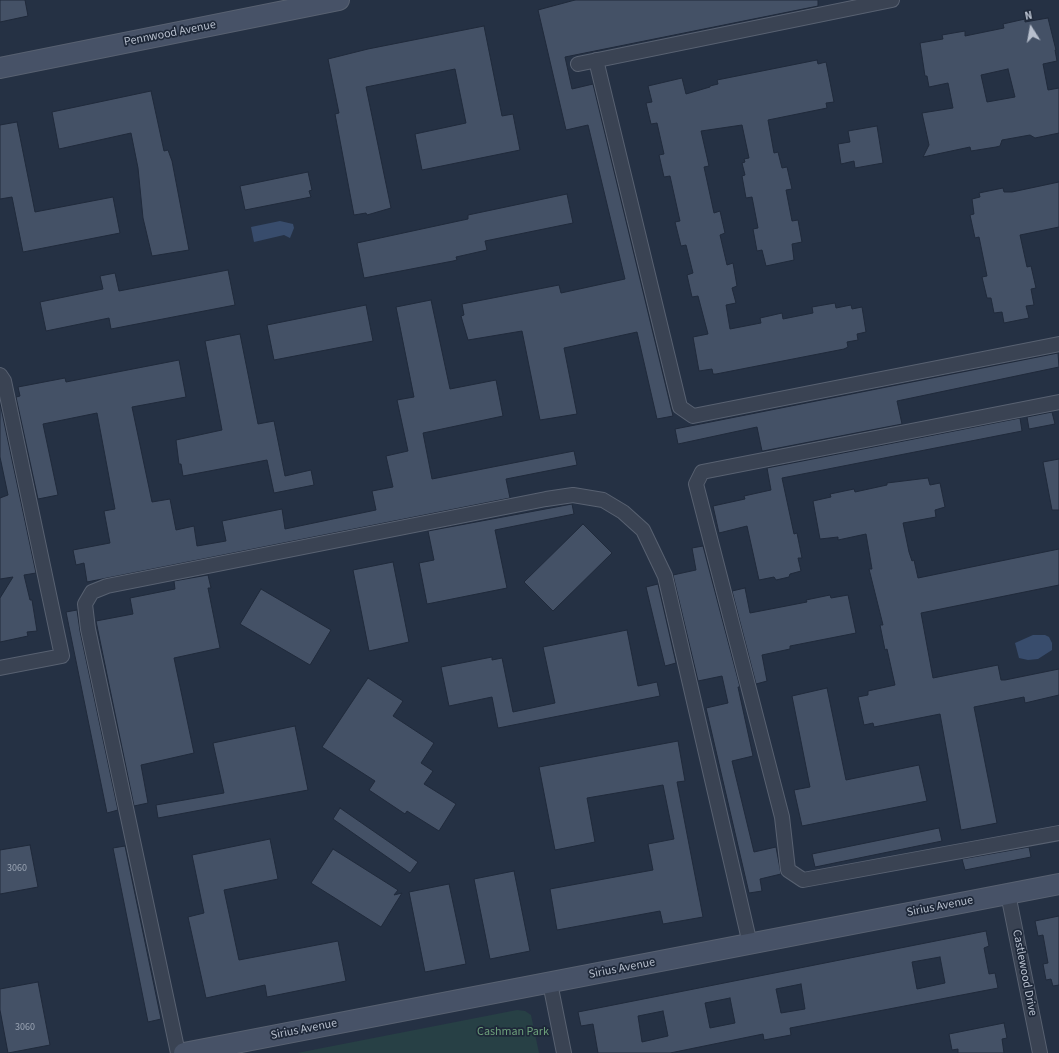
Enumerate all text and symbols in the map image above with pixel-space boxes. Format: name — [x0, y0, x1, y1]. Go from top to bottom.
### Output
north arrow — [1011, 8, 1051, 48]
text: N — [1024, 8, 1034, 24]
street label: Pennwood Avenue — [123, 18, 217, 50]
house number: 3060 — [7, 863, 27, 875]
street label: Sirius Avenue — [906, 894, 974, 920]
street label: Castlewood Drive — [1009, 929, 1039, 1017]
street label: Sirius Avenue — [588, 956, 656, 982]
street label: Sirius Avenue — [270, 1017, 338, 1043]
house number: 3060 — [15, 1022, 35, 1034]
park label: Cashman Park — [477, 1025, 549, 1039]

